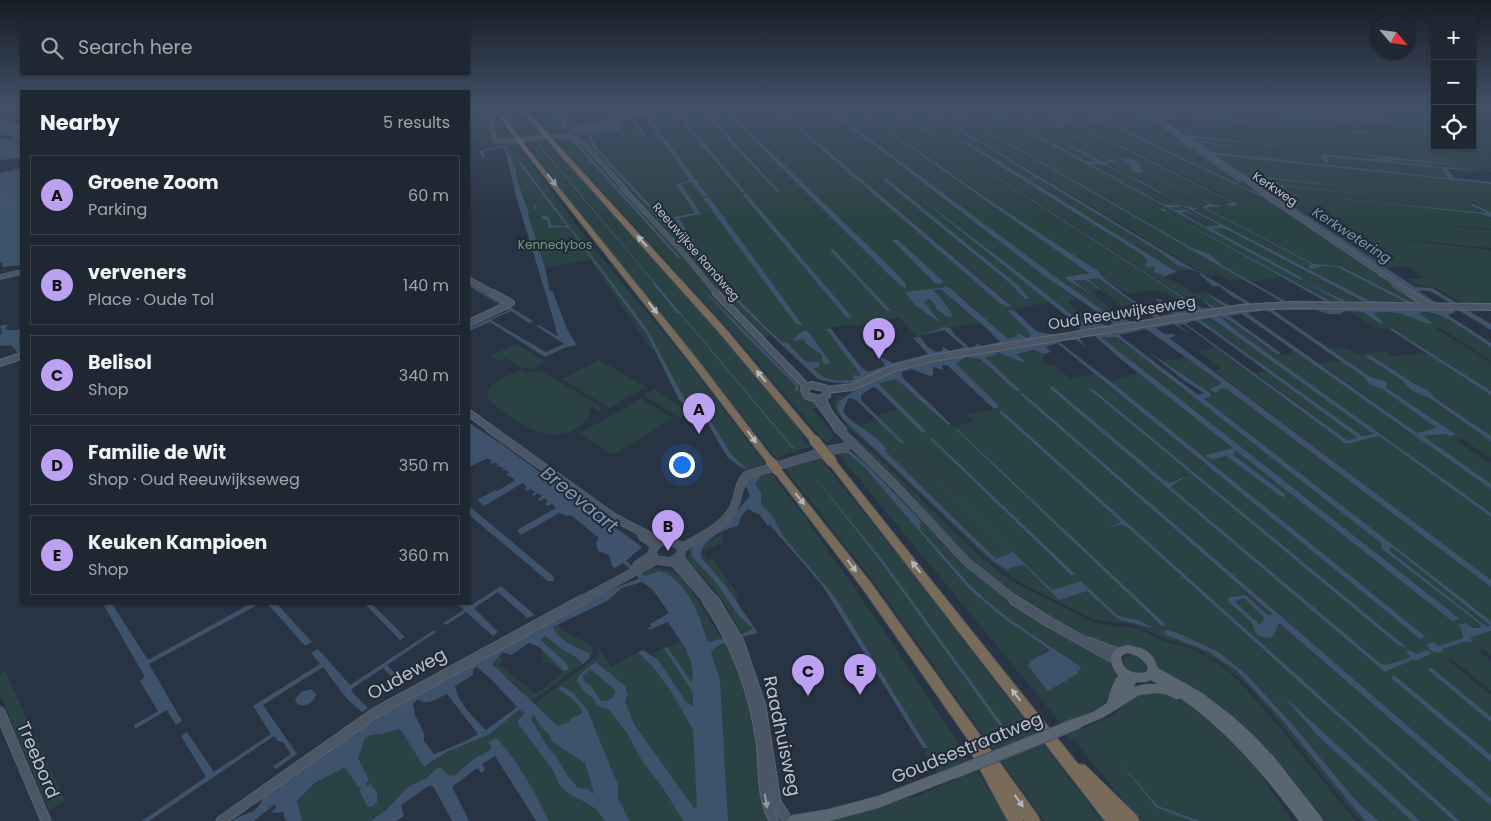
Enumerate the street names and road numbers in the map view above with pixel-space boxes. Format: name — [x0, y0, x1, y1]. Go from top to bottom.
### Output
street label: Kerkweg — [1250, 167, 1301, 210]
street label: Reeuwijkse Randweg — [649, 199, 744, 305]
street label: Oud Reeuwijkseweg — [1047, 290, 1197, 335]
street label: Oudeweg — [363, 642, 451, 706]
street label: Raadhuisweg — [758, 673, 807, 798]
street label: Goudsestraatweg — [887, 706, 1046, 789]
street label: Treebord — [11, 717, 66, 802]

